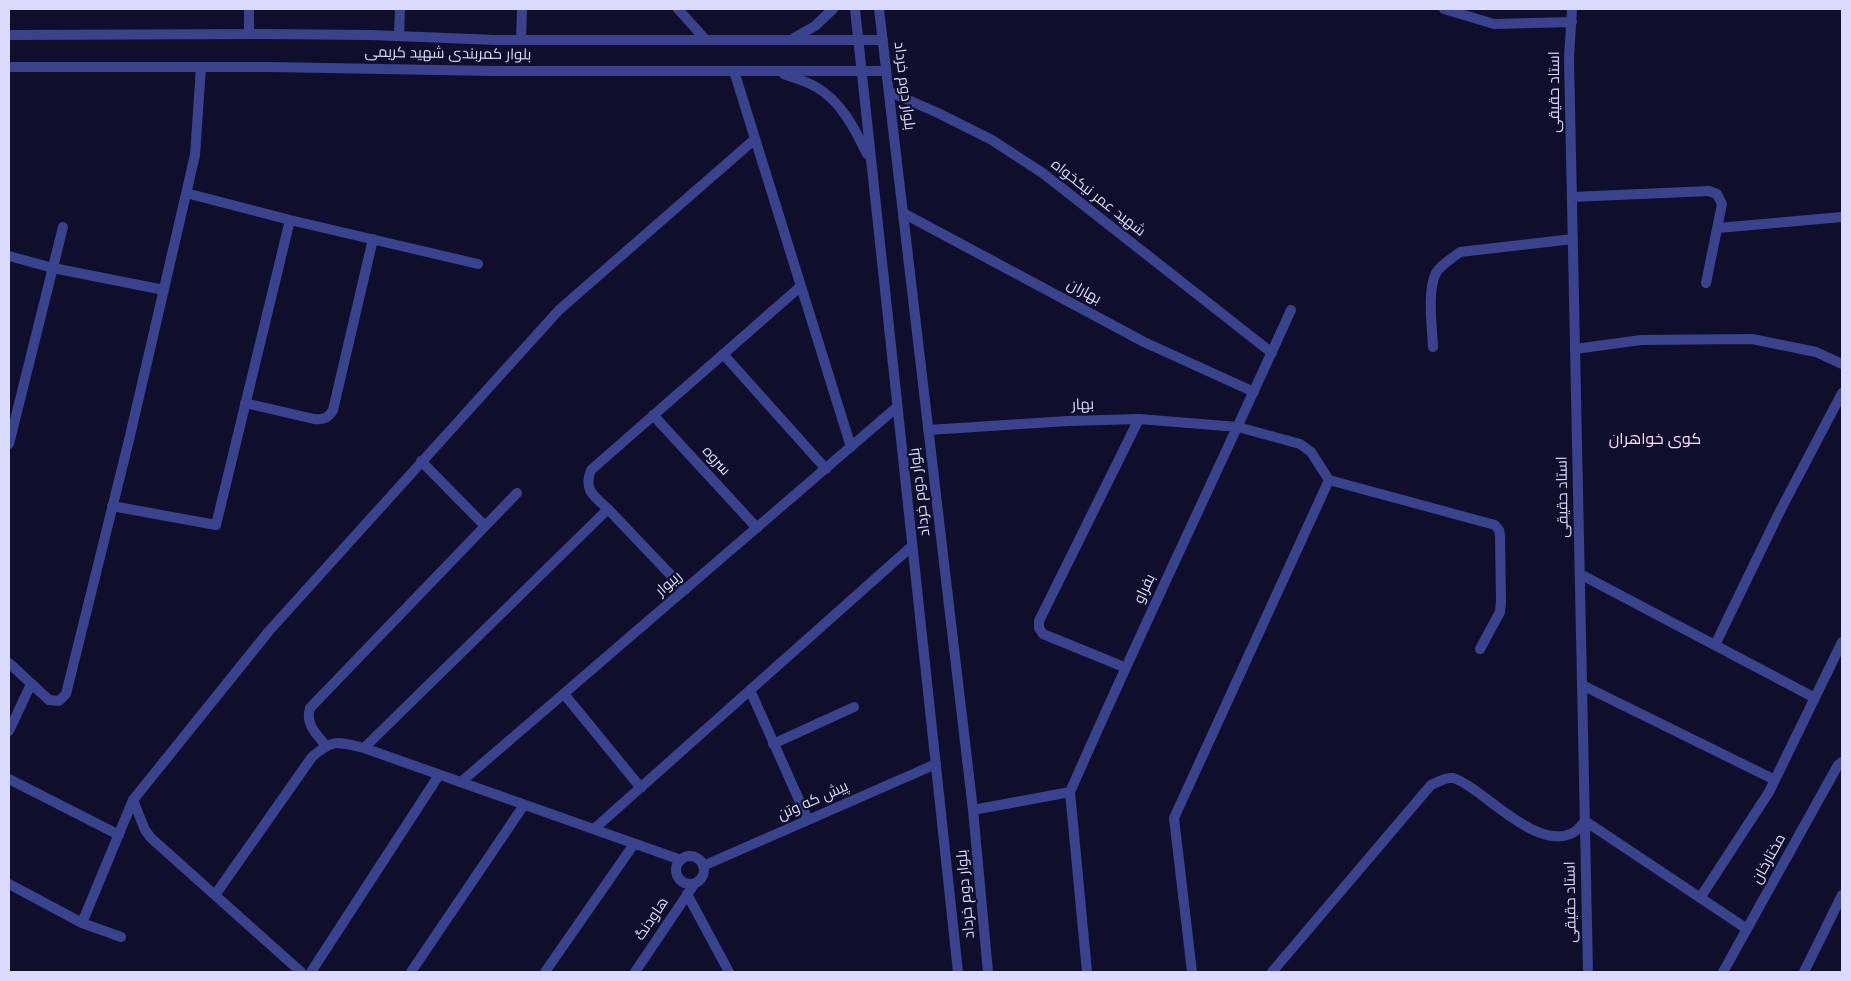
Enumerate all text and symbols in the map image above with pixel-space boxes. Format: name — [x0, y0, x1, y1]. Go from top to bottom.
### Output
street label: بلوار دوم خرداد — [890, 41, 918, 131]
street label: بلوار کمربندی شهید کریمی — [365, 44, 531, 64]
street label: استاد حقیقی — [1546, 51, 1564, 133]
street label: شهید عمر نیکخواه — [1047, 156, 1149, 240]
street label: بهاران — [1064, 276, 1104, 308]
street label: بهار — [1072, 396, 1094, 414]
district label: کوی خواهران — [1609, 430, 1701, 450]
street label: سروه — [698, 442, 734, 480]
street label: بلوار دوم خرداد — [906, 447, 934, 537]
street label: استاد حقیقی — [1553, 456, 1573, 538]
street label: ریبوار — [652, 568, 686, 600]
street label: بفراو — [1130, 571, 1160, 607]
street label: پیش که وتن — [775, 777, 851, 825]
street label: مختارخان — [1748, 831, 1790, 887]
street label: بلوار دوم خرداد — [953, 849, 979, 939]
street label: استاد حقیقی — [1561, 861, 1581, 943]
street label: هاودنگ — [631, 894, 673, 944]

